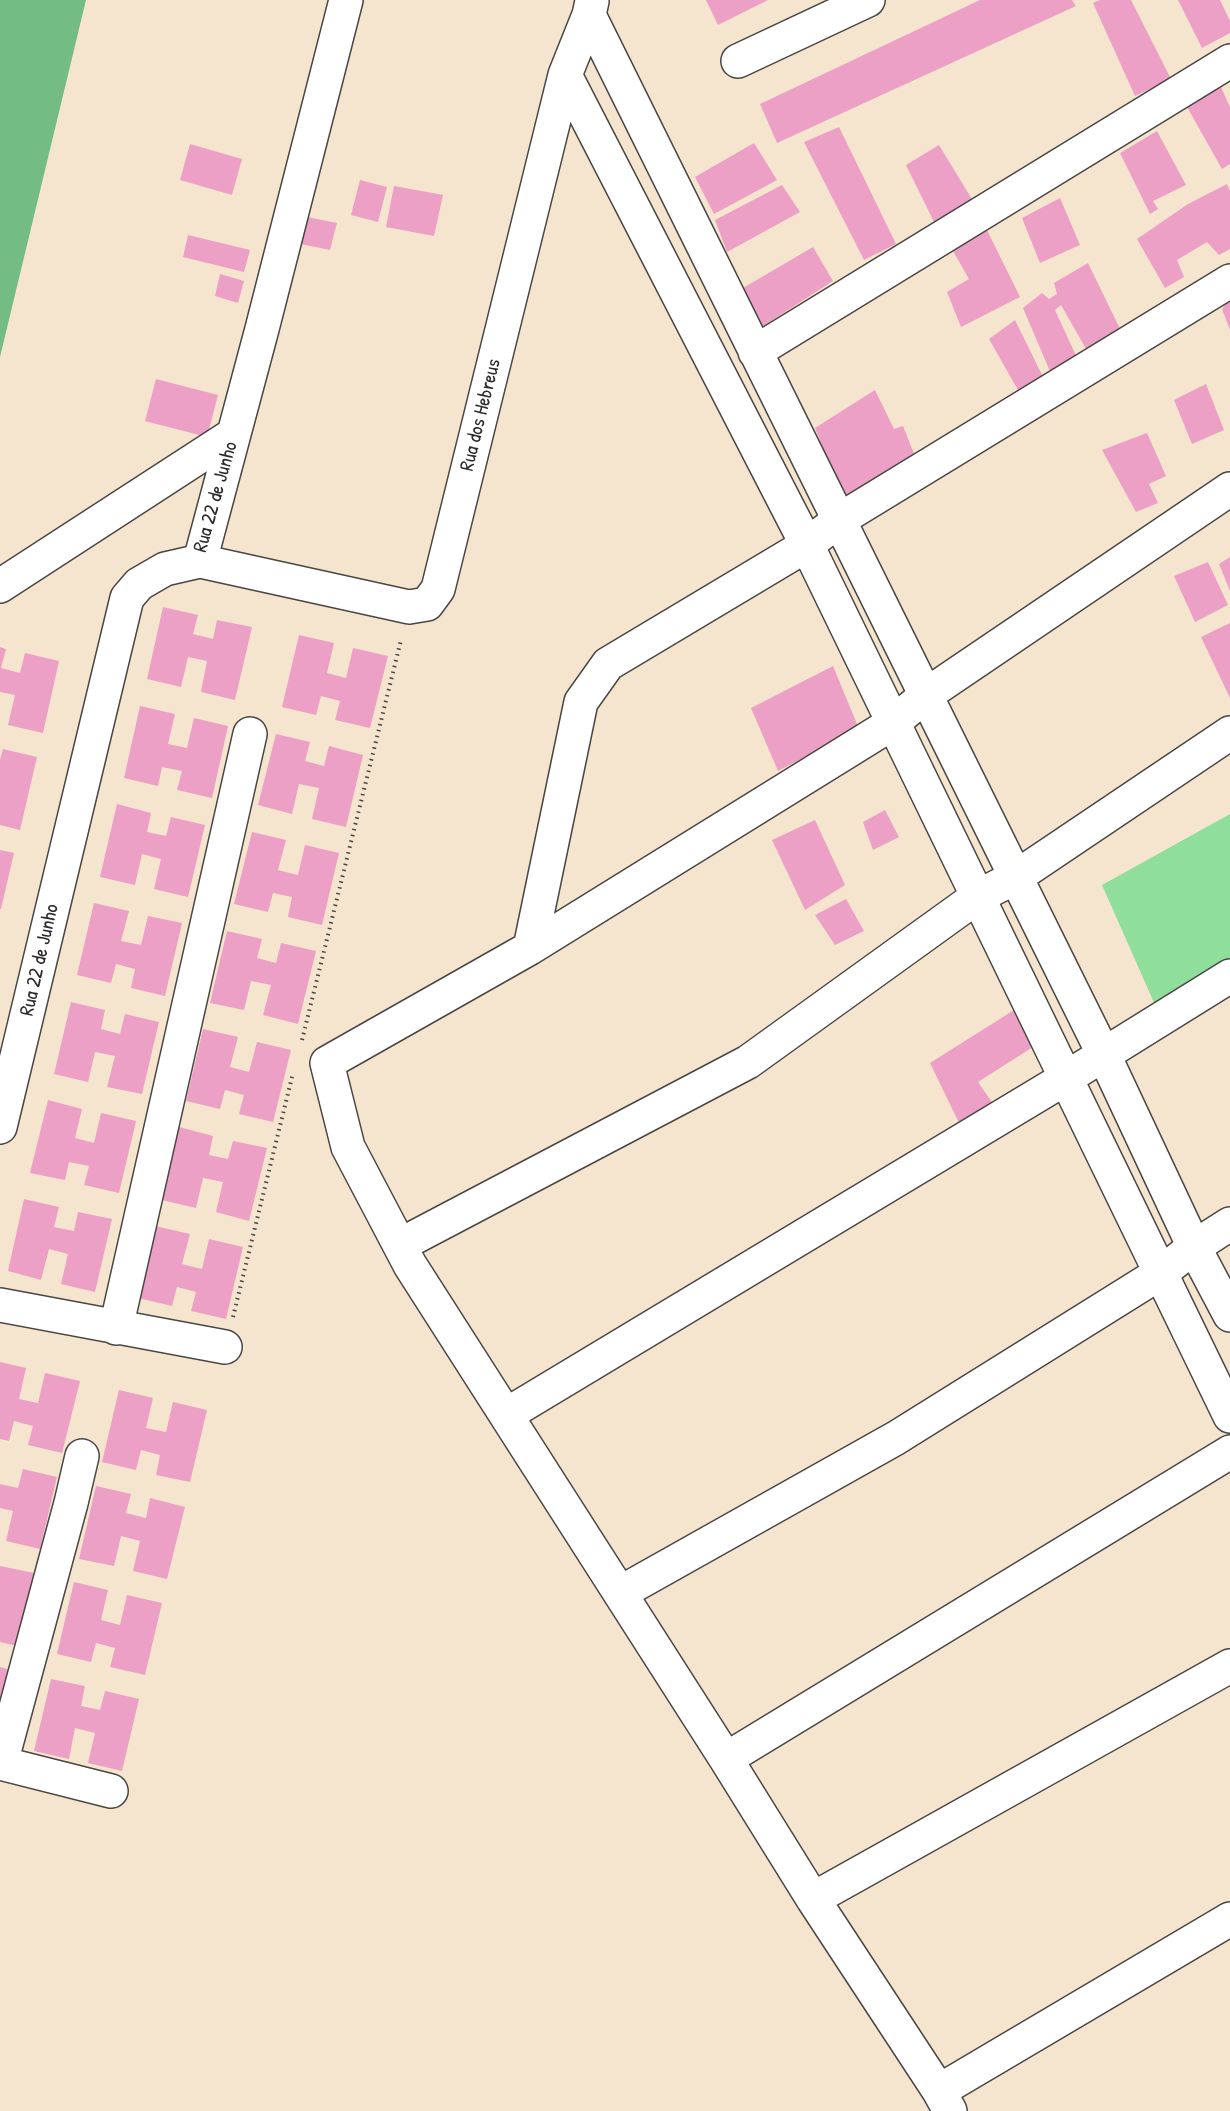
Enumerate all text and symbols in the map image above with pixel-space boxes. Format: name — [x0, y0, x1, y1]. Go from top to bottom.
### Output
street label: Rua dos Hebreus — [455, 356, 507, 474]
street label: Rua 22 de Junho — [189, 439, 243, 555]
street label: Rua 22 de Junho — [15, 902, 65, 1018]

